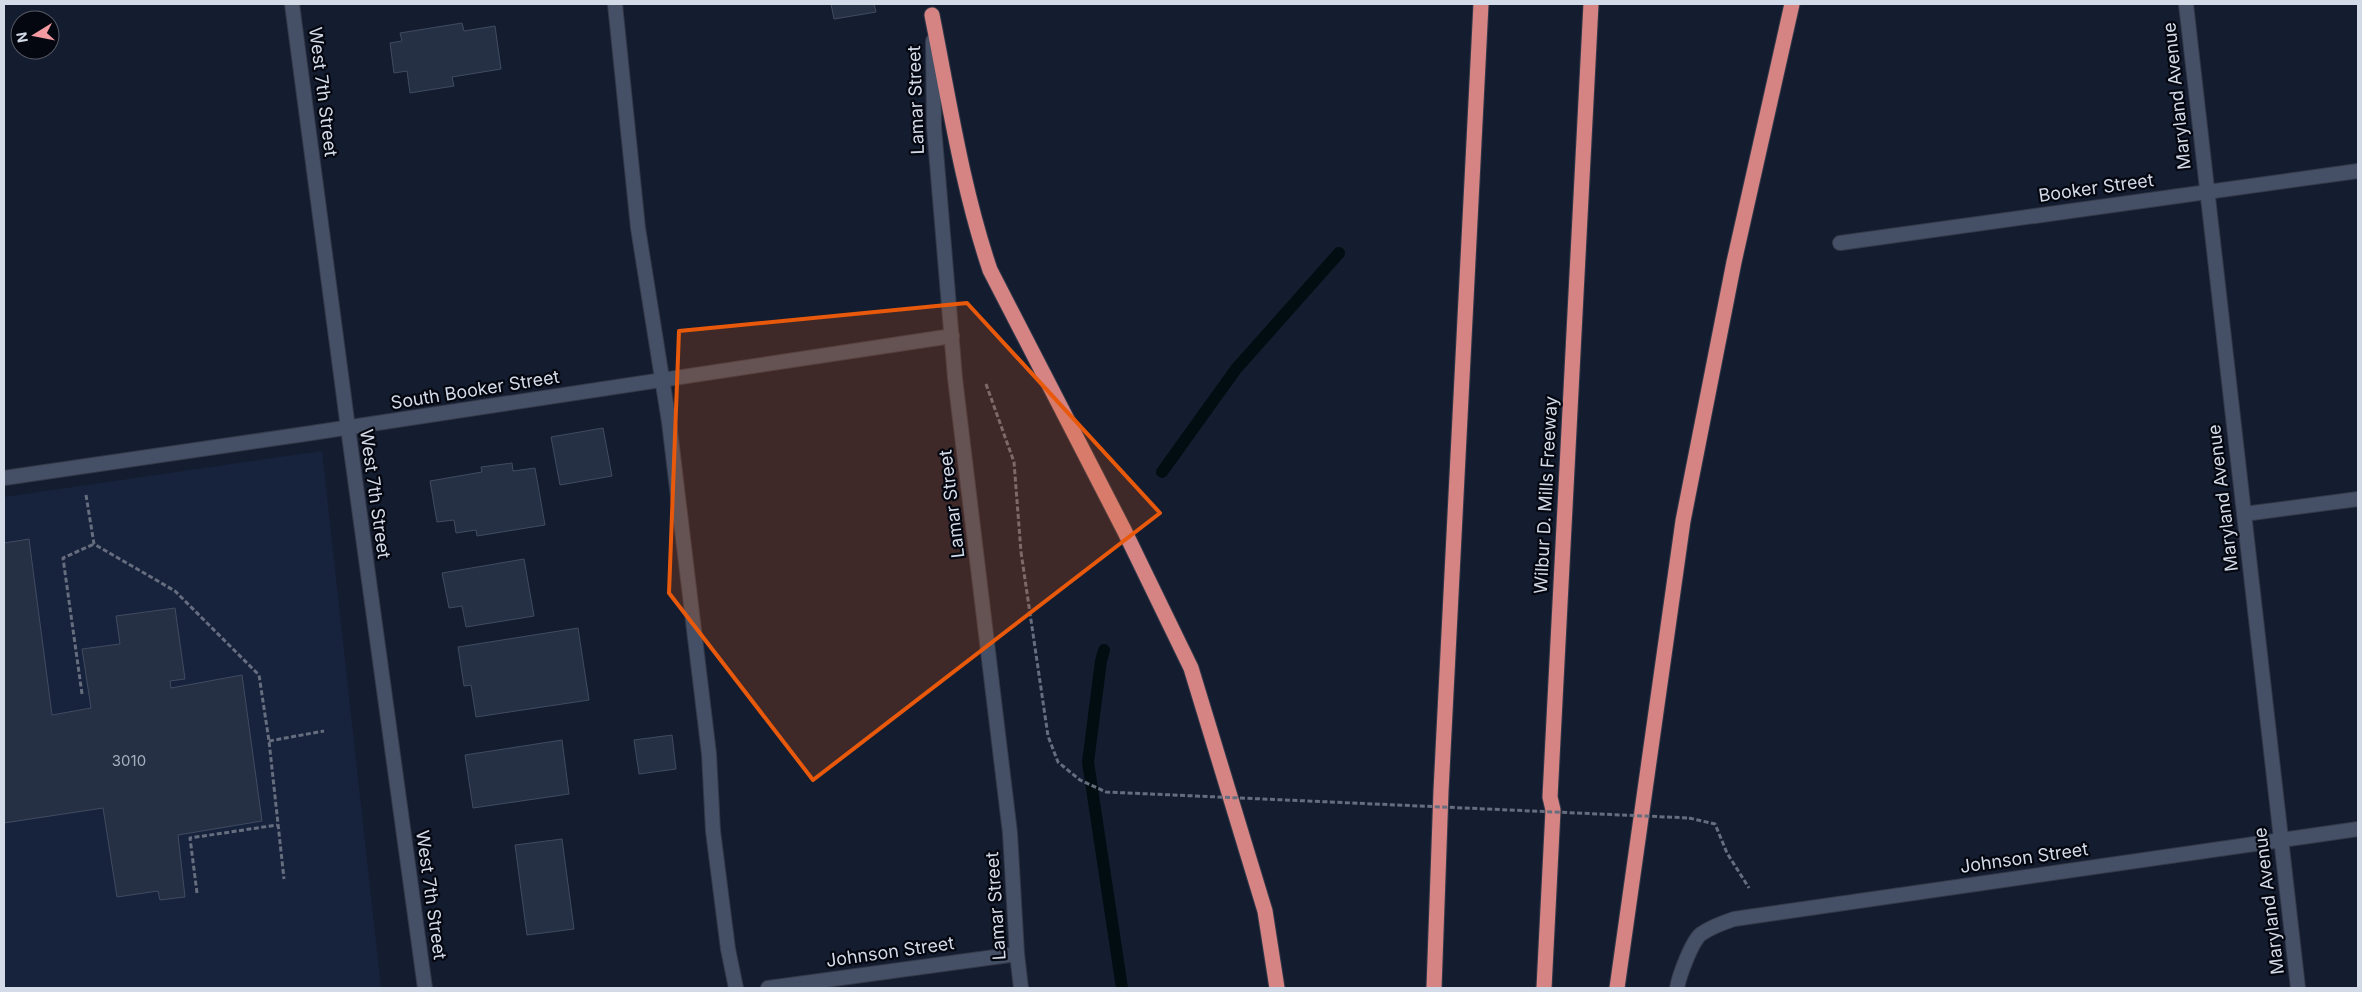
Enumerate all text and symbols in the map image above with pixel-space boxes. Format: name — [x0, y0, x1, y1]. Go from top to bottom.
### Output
north arrow — [10, 10, 60, 60]
street label: Maryland Avenue — [2158, 21, 2195, 171]
street label: West 7th Street — [305, 26, 342, 158]
text: N — [12, 31, 31, 44]
street label: Lamar Street — [903, 45, 928, 155]
street label: Booker Street — [2037, 169, 2155, 206]
street label: South Booker Street — [389, 366, 561, 413]
street label: Wilbur D. Mills Freeway — [1530, 395, 1561, 595]
street label: Maryland Avenue — [2203, 423, 2242, 573]
street label: West 7th Street — [356, 428, 395, 560]
street label: Lamar Street — [934, 449, 969, 559]
house number: 3010 — [112, 751, 146, 770]
street label: Maryland Avenue — [2249, 826, 2288, 976]
street label: West 7th Street — [412, 829, 451, 961]
street label: Johnson Street — [1959, 838, 2089, 877]
street label: Lamar Street — [981, 851, 1010, 961]
street label: Johnson Street — [825, 932, 955, 971]

